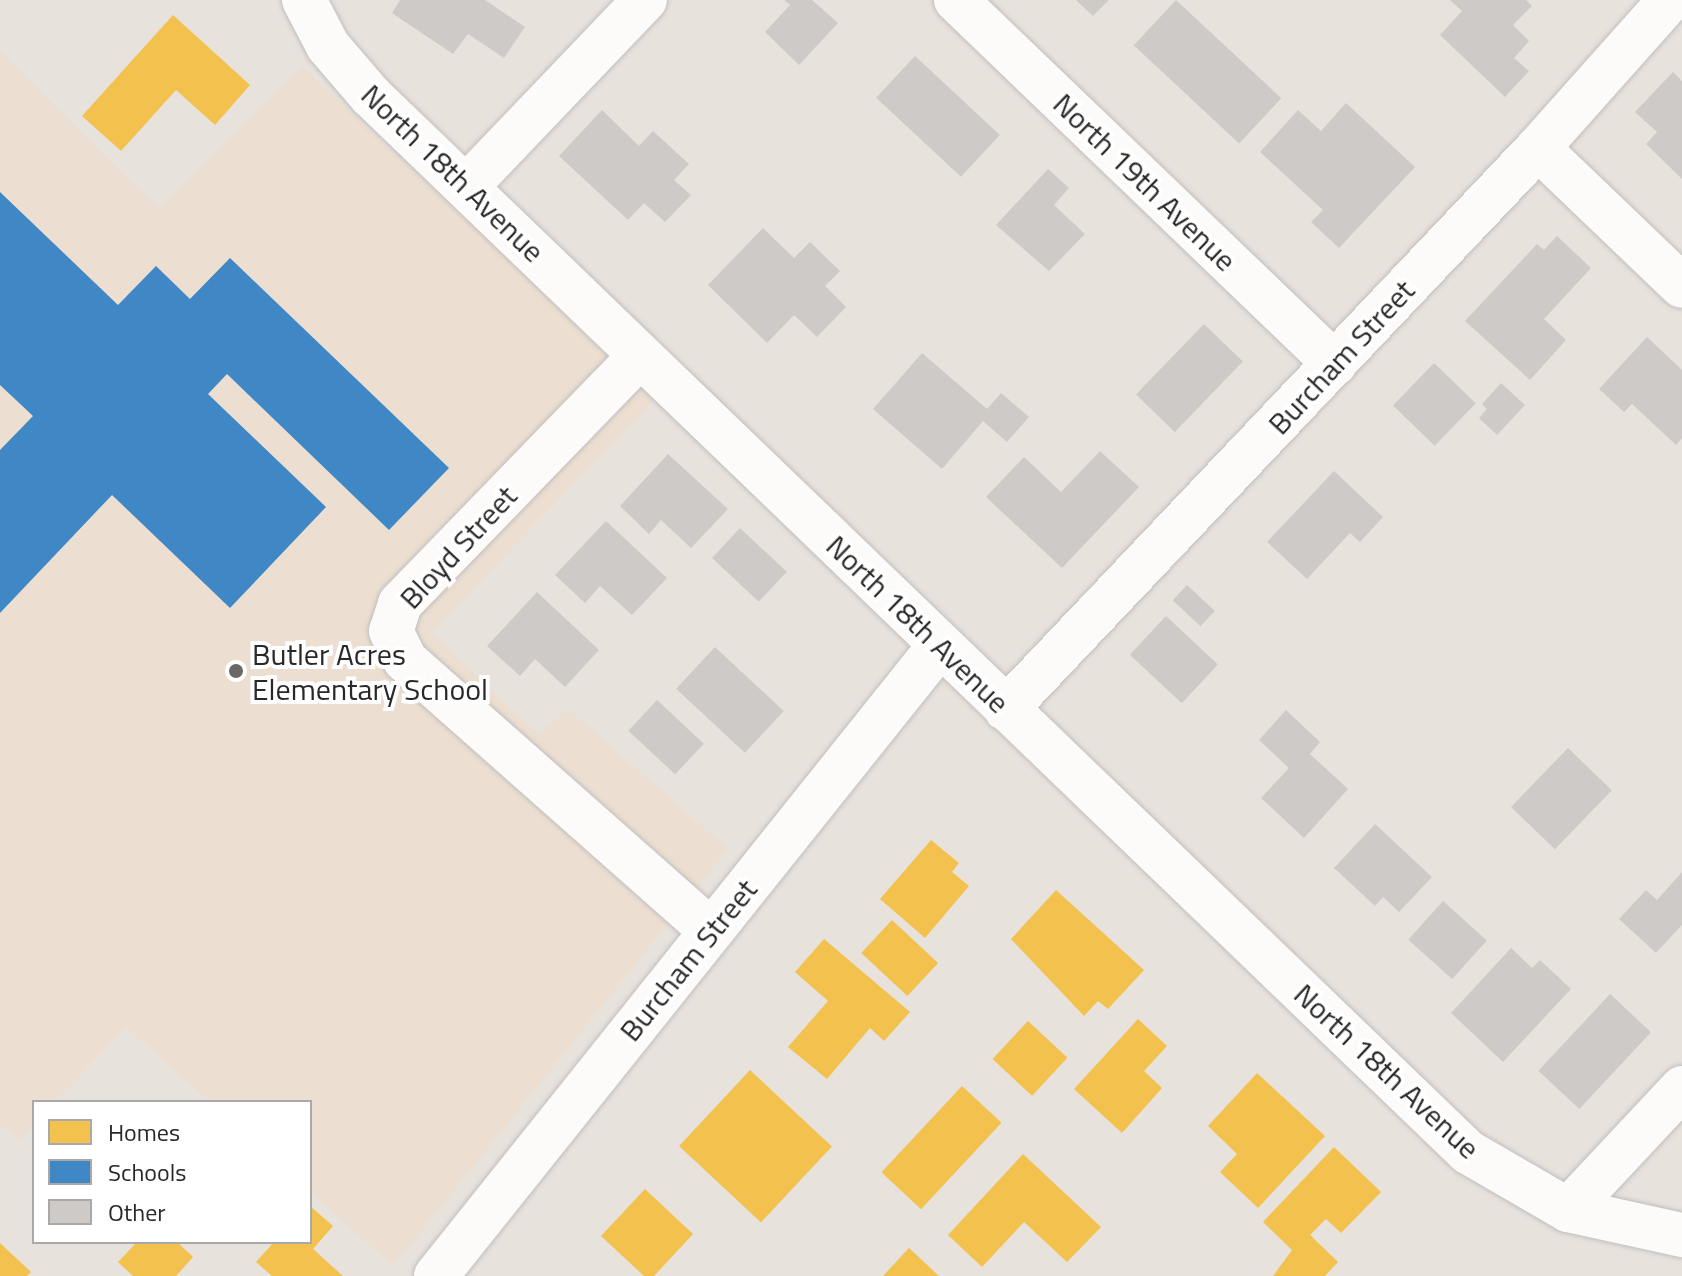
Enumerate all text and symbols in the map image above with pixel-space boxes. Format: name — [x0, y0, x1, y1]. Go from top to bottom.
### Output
street label: North 18th Avenue — [354, 77, 552, 269]
street label: North 19th Avenue — [1046, 86, 1244, 278]
street label: Burcham Street — [1260, 272, 1422, 442]
street label: Bloyd Street — [392, 478, 524, 616]
street label: North 18th Avenue — [819, 528, 1017, 720]
place label: Butler Acres Elementary School — [252, 636, 488, 706]
marker: Butler Acres Elementary School — [227, 662, 245, 680]
street label: Burcham Street — [612, 872, 764, 1048]
street label: North 18th Avenue — [1287, 976, 1487, 1166]
legend — [32, 1100, 312, 1244]
text: Homes — [108, 1114, 180, 1150]
text: Schools — [108, 1154, 186, 1190]
text: Other — [108, 1194, 166, 1230]

